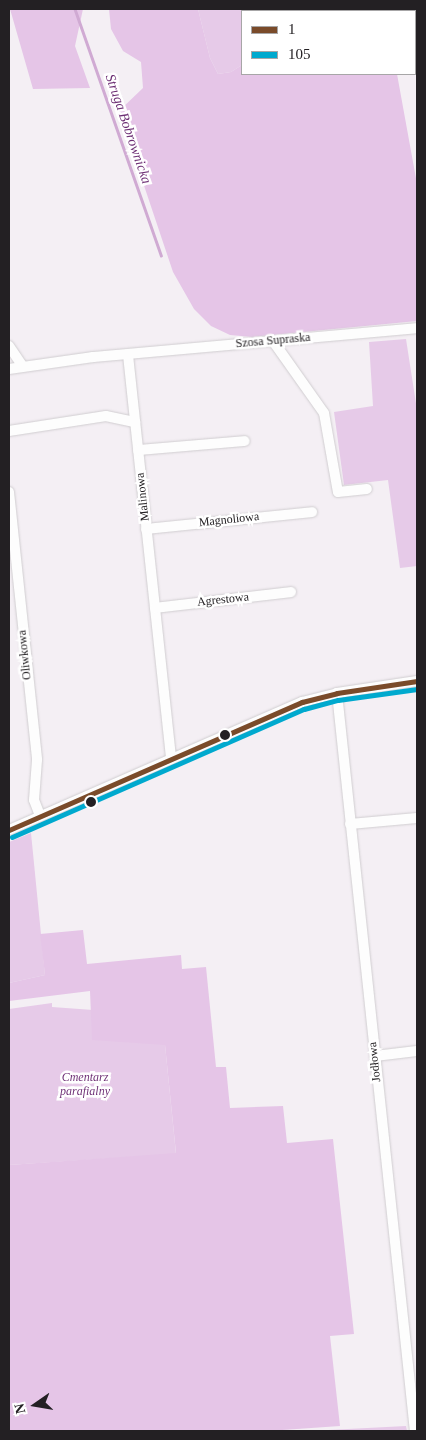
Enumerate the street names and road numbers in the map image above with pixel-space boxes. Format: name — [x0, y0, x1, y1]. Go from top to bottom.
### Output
street label: Szosa Supraska — [235, 331, 311, 351]
street label: Malinowa — [133, 472, 153, 522]
street label: Magnoliowa — [198, 510, 260, 530]
street label: Agrestowa — [196, 590, 250, 610]
street label: Oliwkowa — [15, 629, 35, 681]
street label: Jodłowa — [366, 1041, 384, 1083]

